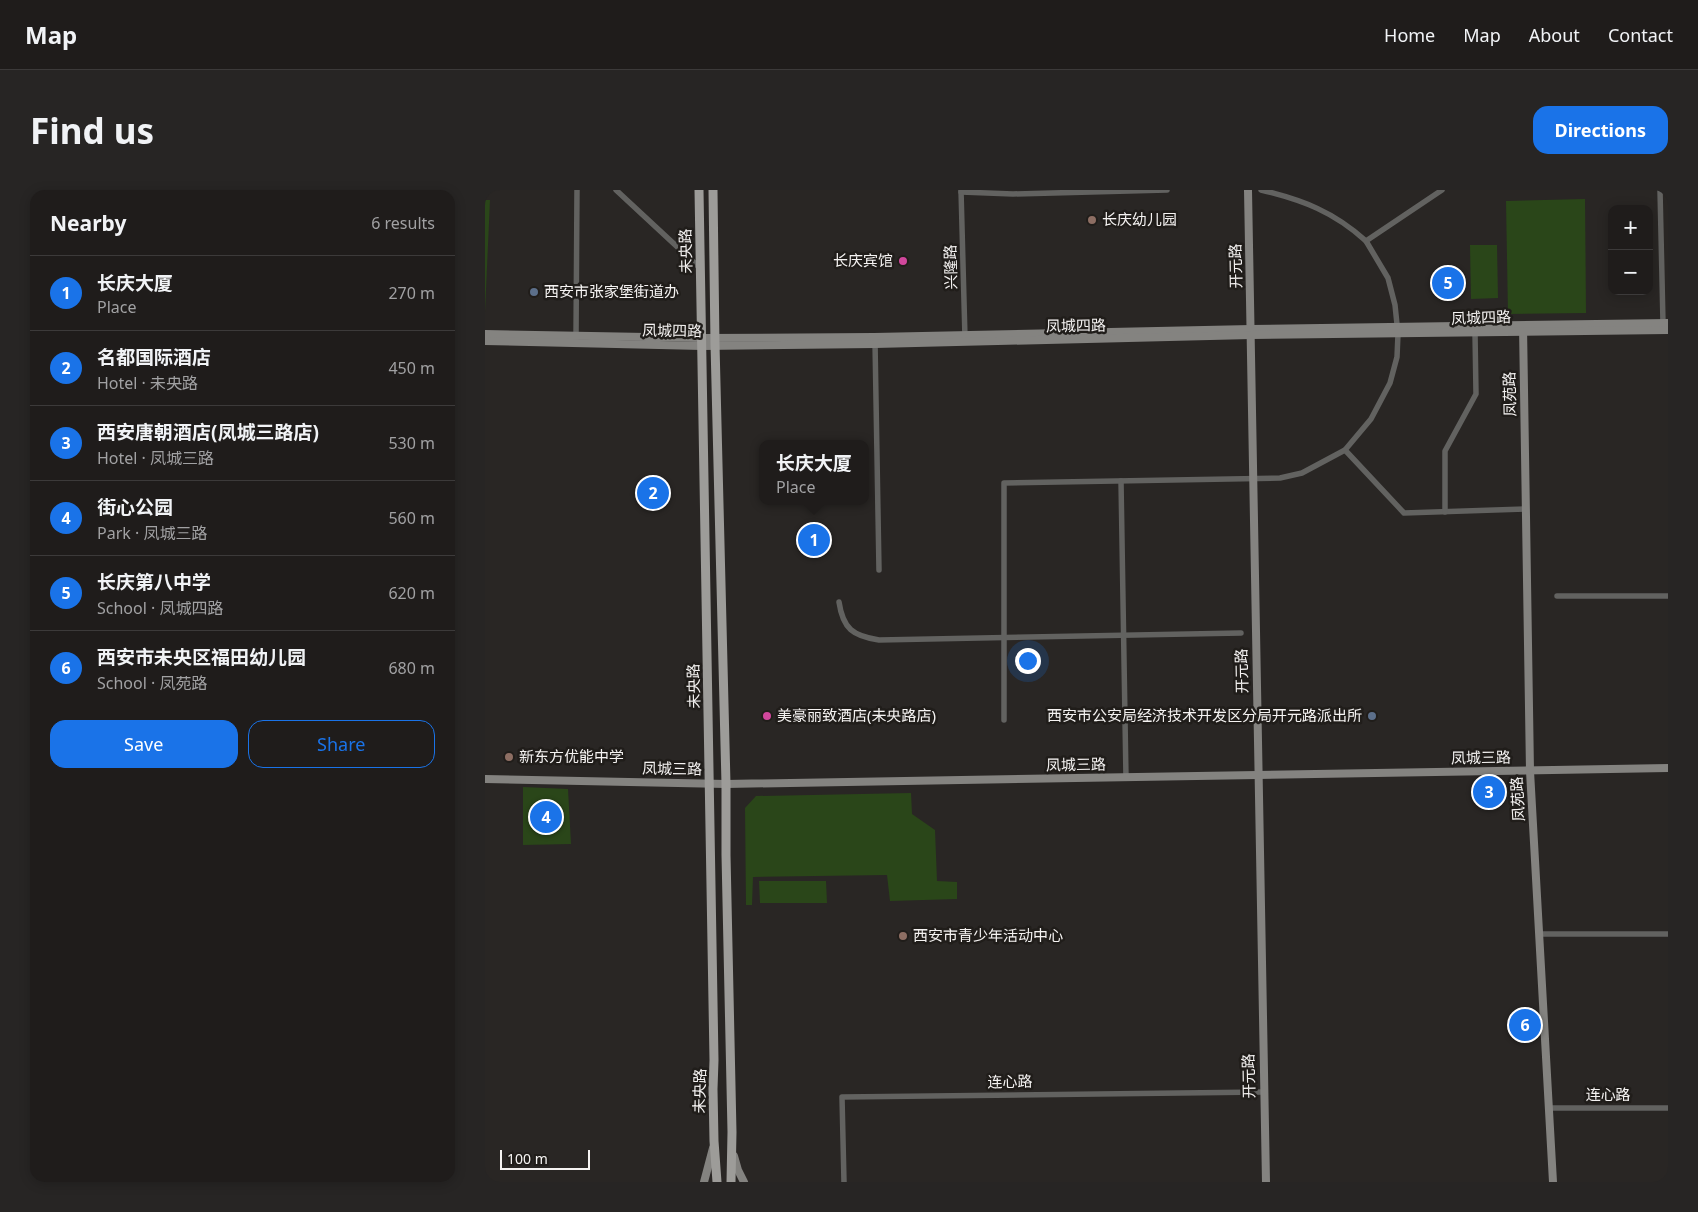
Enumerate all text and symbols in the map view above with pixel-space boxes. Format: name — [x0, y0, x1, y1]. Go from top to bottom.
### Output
text: Map — [25, 18, 77, 51]
text: Home — [1384, 23, 1435, 47]
text: Map — [1463, 23, 1501, 47]
text: About — [1529, 23, 1580, 47]
text: Contact — [1608, 23, 1673, 47]
button: Directions — [1533, 106, 1668, 154]
text: Find us — [30, 107, 154, 154]
map controls — [1608, 205, 1653, 295]
button: + — [1608, 205, 1653, 250]
text: Nearby — [50, 209, 126, 237]
place label: 长庆幼儿园 — [1102, 209, 1177, 229]
text: 6 results — [371, 212, 435, 234]
marker: 长庆幼儿园 — [1086, 214, 1098, 226]
street label: 未央路 — [675, 228, 695, 274]
street label: 开元路 — [1225, 243, 1245, 289]
street label: 兴隆路 — [940, 244, 960, 290]
place label: 长庆宾馆 — [833, 250, 893, 270]
button: − — [1608, 250, 1653, 295]
marker: 长庆宾馆 — [897, 255, 909, 267]
pin: 5 — [1432, 264, 1464, 302]
text: 长庆大厦 — [97, 270, 173, 296]
place label: 西安市张家堡街道办 — [544, 281, 679, 301]
text: 1 — [61, 282, 71, 304]
text: 270 m — [388, 282, 435, 304]
marker: 西安市张家堡街道办 — [528, 286, 540, 298]
text: Place — [97, 296, 137, 318]
street label: 凤城四路 — [1451, 306, 1511, 328]
street label: 凤城四路 — [1046, 314, 1106, 336]
street label: 凤城四路 — [642, 319, 702, 341]
text: 名都国际酒店 — [97, 344, 211, 370]
text: 2 — [61, 357, 71, 379]
text: 450 m — [388, 357, 435, 379]
street label: 凤苑路 — [1499, 371, 1519, 417]
text: Hotel · 未央路 — [97, 372, 198, 394]
text: 西安唐朝酒店(凤城三路店) — [97, 419, 319, 445]
text: 3 — [61, 432, 71, 454]
text: 530 m — [388, 432, 435, 454]
popup — [759, 440, 869, 505]
text: Hotel · 凤城三路 — [97, 447, 214, 469]
text: 长庆大厦 — [776, 450, 852, 476]
pin: 2 — [637, 474, 669, 512]
text: Place — [776, 476, 815, 498]
text: 街心公园 — [97, 494, 173, 520]
text: 4 — [61, 507, 71, 529]
text: 560 m — [388, 507, 435, 529]
pin: 1 — [798, 521, 830, 559]
text: Park · 凤城三路 — [97, 522, 207, 544]
text: 长庆第八中学 — [97, 569, 211, 595]
text: 5 — [61, 582, 71, 604]
text: 620 m — [388, 582, 435, 604]
text: School · 凤城四路 — [97, 597, 223, 619]
text: 西安市未央区福田幼儿园 — [97, 644, 306, 670]
your location — [1015, 648, 1041, 674]
street label: 开元路 — [1231, 648, 1251, 694]
text: 6 — [61, 657, 71, 679]
text: 680 m — [388, 657, 435, 679]
street label: 未央路 — [683, 663, 703, 709]
text: School · 凤苑路 — [97, 672, 207, 694]
place label: 美豪丽致酒店(未央路店) — [777, 705, 936, 725]
place label: 西安市公安局经济技术开发区分局开元路派出所 — [1047, 705, 1362, 725]
marker: 美豪丽致酒店(未央路店) — [761, 710, 773, 722]
marker: 西安市公安局经济技术开发区分局开元路派出所 — [1366, 710, 1378, 722]
button: Save — [50, 720, 238, 768]
button: Share — [248, 720, 435, 768]
place label: 新东方优能中学 — [519, 746, 624, 766]
street label: 凤城三路 — [1451, 746, 1511, 768]
marker: 新东方优能中学 — [503, 751, 515, 763]
street label: 凤城三路 — [1046, 753, 1106, 775]
street label: 凤城三路 — [642, 757, 702, 779]
pin: 3 — [1473, 773, 1505, 811]
street label: 凤苑路 — [1506, 776, 1528, 822]
pin: 4 — [530, 798, 562, 836]
place label: 西安市青少年活动中心 — [913, 925, 1063, 945]
marker: 西安市青少年活动中心 — [897, 930, 909, 942]
pin: 6 — [1509, 1006, 1541, 1044]
street label: 开元路 — [1238, 1053, 1258, 1099]
street label: 未央路 — [689, 1068, 709, 1114]
street label: 连心路 — [987, 1071, 1033, 1091]
street label: 连心路 — [1585, 1084, 1631, 1104]
scale bar — [500, 1147, 590, 1170]
text: 100 m — [507, 1149, 548, 1168]

